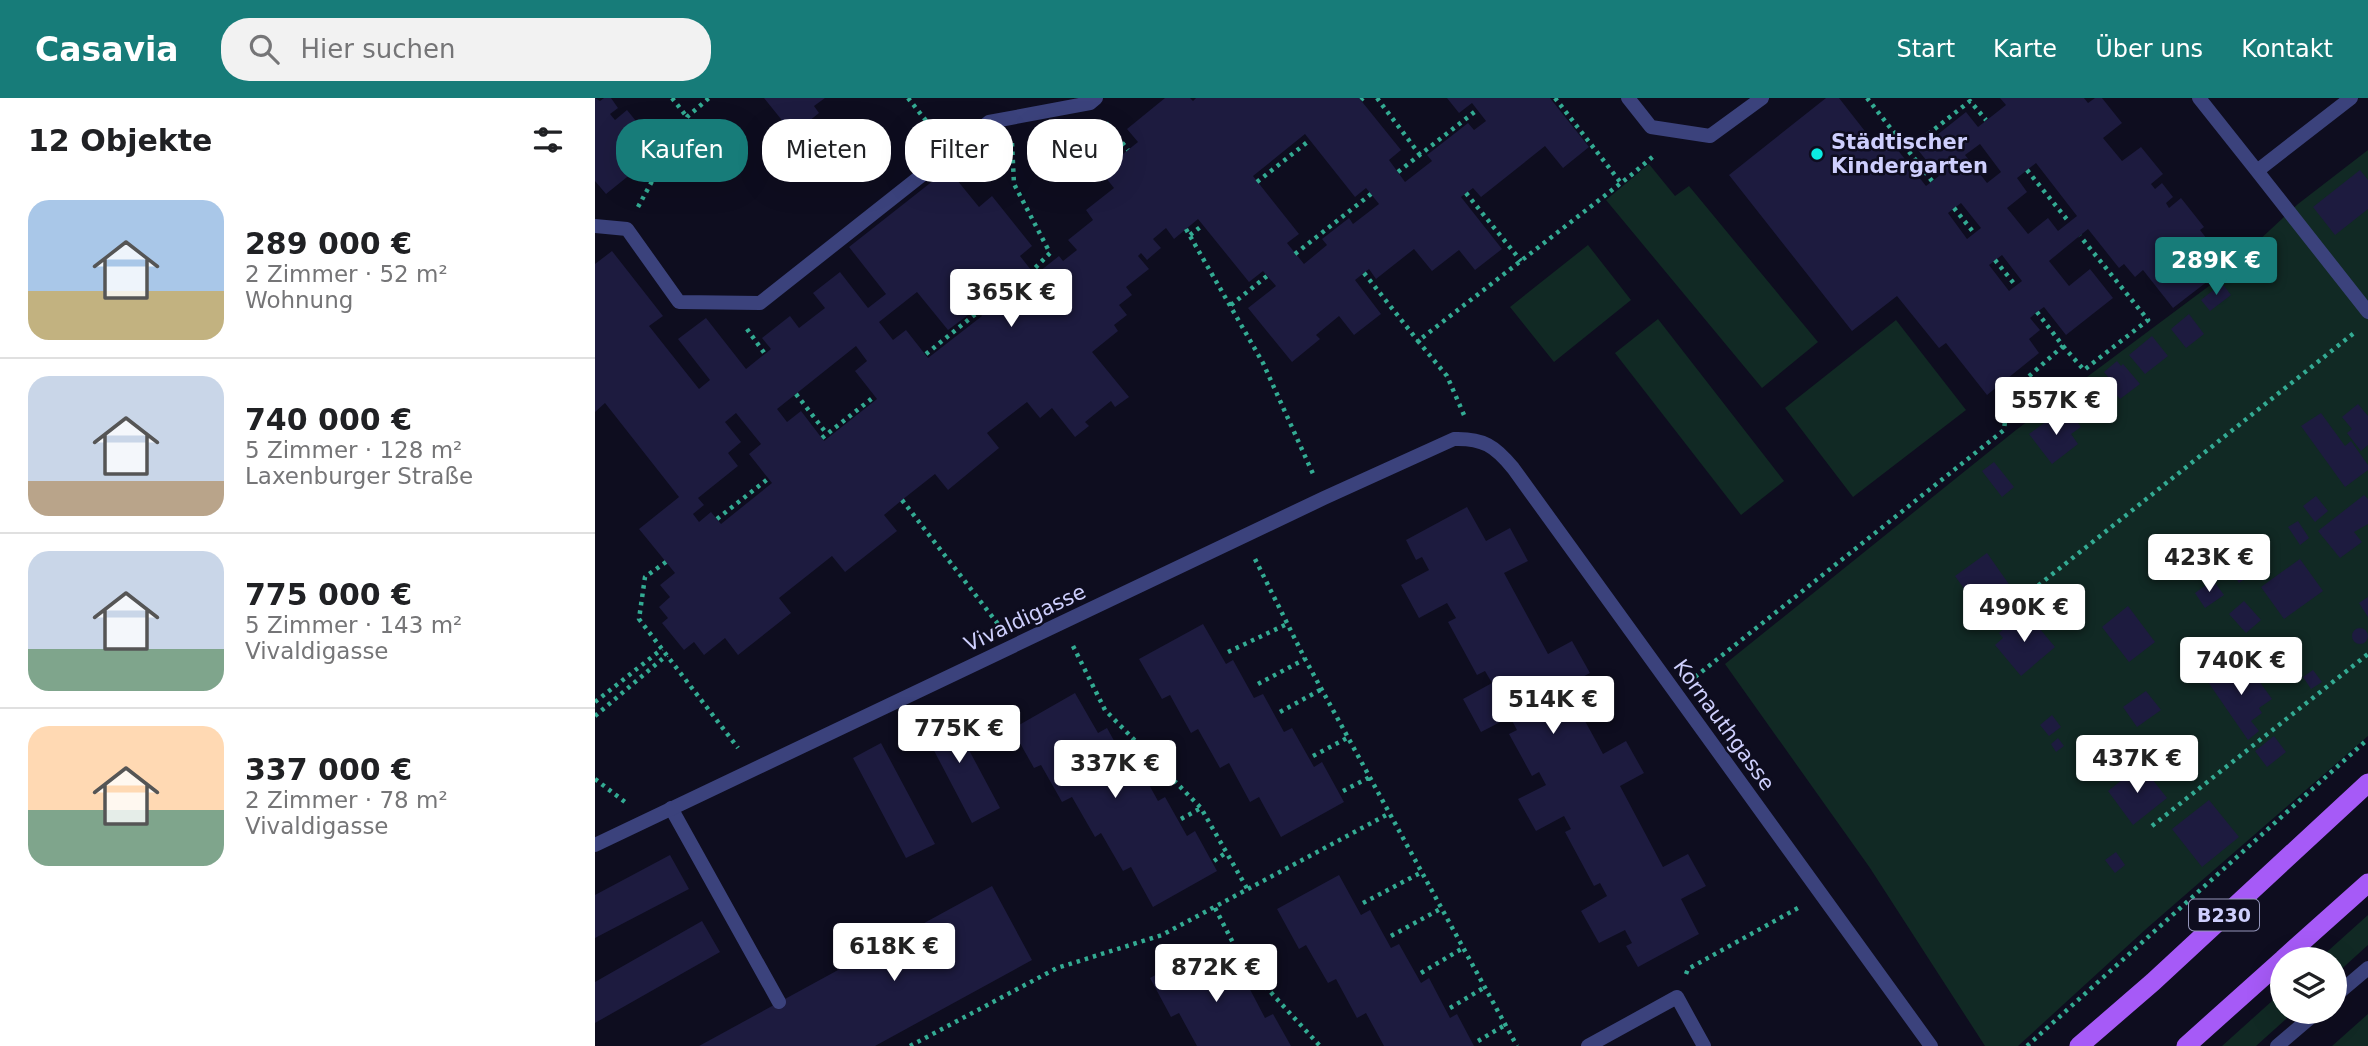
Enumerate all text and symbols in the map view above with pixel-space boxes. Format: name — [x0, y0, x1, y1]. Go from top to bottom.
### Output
search box — [221, 18, 711, 81]
text: Casavia — [35, 30, 179, 69]
icon: search — [245, 30, 283, 68]
text: Hier suchen — [301, 34, 456, 64]
text: Start — [1896, 35, 1955, 63]
text: Karte — [1993, 35, 2057, 63]
text: Über uns — [2095, 35, 2203, 63]
text: Kontakt — [2241, 35, 2333, 63]
chip: Kaufen — [616, 119, 748, 182]
chip: Mieten — [762, 119, 891, 182]
chip: Filter — [905, 119, 1013, 182]
chip: Neu — [1027, 119, 1123, 182]
icon: filters — [529, 121, 567, 159]
text: 12 Objekte — [28, 123, 212, 158]
place label: Städtischer Kindergarten — [1831, 130, 1988, 178]
marker: Städtischer Kindergarten — [1809, 146, 1825, 162]
text: 289 000 € — [245, 226, 412, 261]
icon: home — [84, 228, 168, 312]
pin: 289K € — [2159, 238, 2273, 297]
text: 289K € — [2171, 247, 2261, 273]
text: 2 Zimmer · 52 m² — [245, 261, 448, 287]
pin: 365K € — [954, 270, 1068, 329]
text: 365K € — [966, 279, 1056, 305]
text: Wohnung — [245, 287, 353, 313]
pin: 557K € — [1999, 378, 2113, 437]
text: 557K € — [2011, 387, 2101, 413]
text: 740 000 € — [245, 402, 412, 437]
icon: home — [84, 404, 168, 488]
text: 5 Zimmer · 128 m² — [245, 437, 462, 463]
text: Laxenburger Straße — [245, 463, 473, 489]
pin: 423K € — [2152, 534, 2266, 594]
text: 423K € — [2164, 544, 2254, 570]
text: 775 000 € — [245, 577, 412, 612]
icon: home — [84, 579, 168, 663]
street label: Vivaldigasse — [961, 579, 1089, 657]
pin: 490K € — [1967, 584, 2081, 644]
text: 490K € — [1979, 594, 2069, 620]
text: 5 Zimmer · 143 m² — [245, 612, 462, 638]
text: Vivaldigasse — [245, 638, 389, 664]
pin: 740K € — [2184, 638, 2298, 697]
text: 740K € — [2196, 647, 2286, 673]
street label: Kornauthgasse — [1668, 655, 1780, 795]
pin: 514K € — [1496, 676, 1610, 736]
text: 514K € — [1508, 686, 1598, 712]
pin: 775K € — [902, 706, 1016, 765]
text: 775K € — [914, 715, 1004, 741]
pin: 437K € — [2080, 736, 2194, 795]
pin: 337K € — [1058, 740, 1172, 800]
text: 437K € — [2092, 745, 2182, 771]
text: 337K € — [1070, 750, 1160, 776]
text: 337 000 € — [245, 752, 412, 787]
icon: home — [84, 754, 168, 838]
text: 2 Zimmer · 78 m² — [245, 787, 448, 813]
text: Vivaldigasse — [245, 813, 389, 839]
road number: B230 — [2189, 900, 2259, 930]
pin: 618K € — [837, 924, 951, 983]
text: 618K € — [849, 933, 939, 959]
pin: 872K € — [1159, 944, 1273, 1004]
map controls — [2270, 947, 2347, 1024]
button: layers — [2270, 947, 2347, 1024]
text: 872K € — [1171, 954, 1261, 980]

